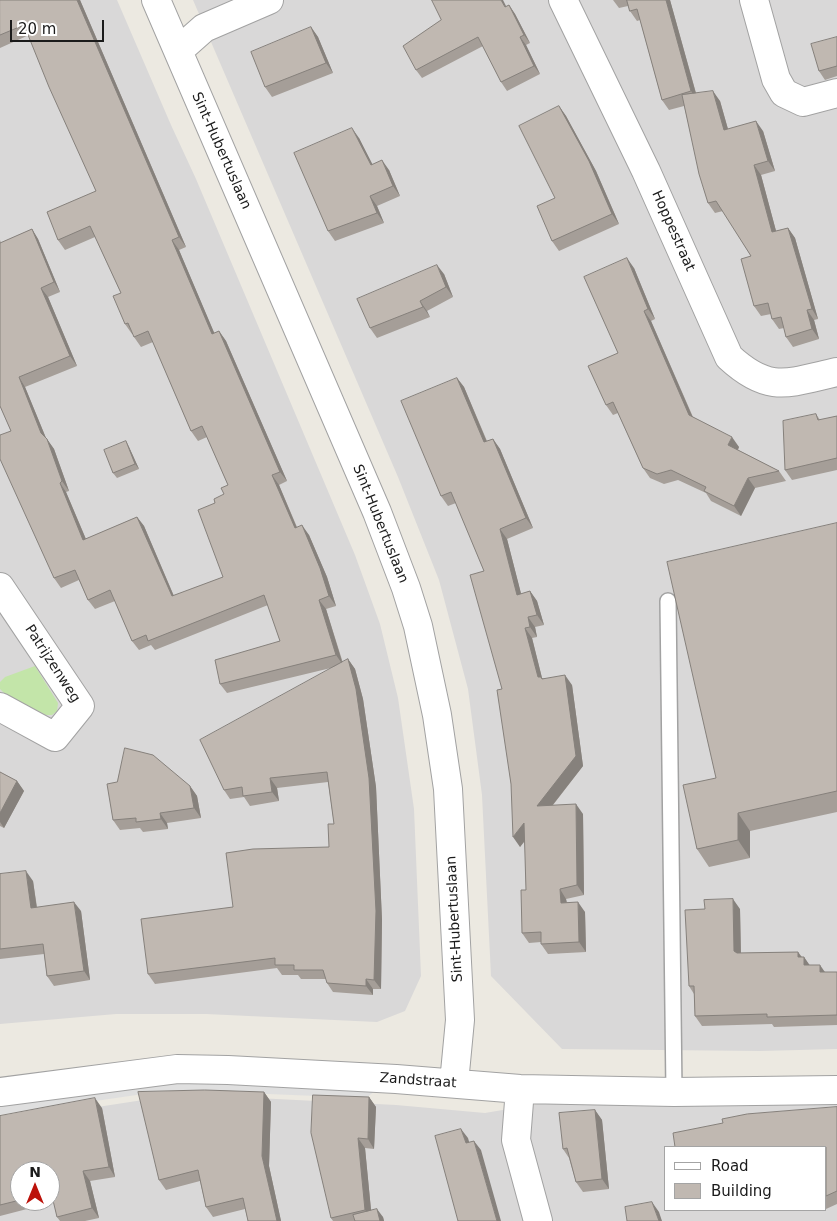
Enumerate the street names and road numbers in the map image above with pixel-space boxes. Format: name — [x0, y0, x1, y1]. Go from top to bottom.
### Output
street label: Sint-Hubertuslaan — [188, 90, 254, 212]
street label: Hoppestraat — [648, 188, 698, 274]
street label: Sint-Hubertuslaan — [349, 462, 411, 586]
street label: Patrijzenweg — [21, 622, 83, 706]
street label: Sint-Hubertuslaan — [443, 855, 467, 983]
street label: Zandstraat — [379, 1070, 457, 1092]

